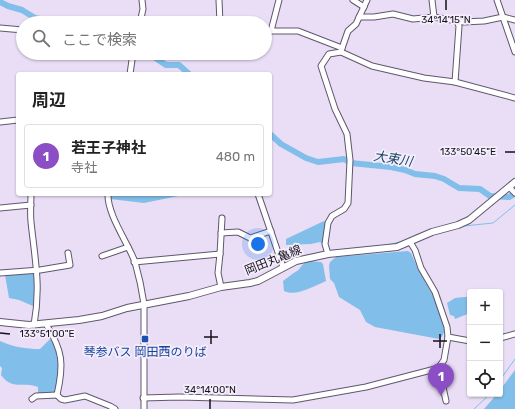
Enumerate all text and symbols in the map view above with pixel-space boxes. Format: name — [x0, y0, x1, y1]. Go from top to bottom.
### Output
text: 34°14'15"N — [421, 14, 471, 26]
search box — [16, 16, 272, 60]
icon: search — [30, 27, 52, 49]
text: ここで検索 — [62, 31, 137, 49]
text: 周辺 — [32, 90, 66, 110]
text: 若王子神社 — [71, 139, 146, 157]
text: 133°50'45"E — [440, 146, 496, 158]
water label: 大束川 — [372, 148, 415, 169]
text: 1 — [43, 149, 49, 164]
text: 480 m — [216, 149, 255, 164]
text: 寺社 — [71, 160, 97, 175]
your location — [248, 234, 268, 254]
street label: 岡田丸亀線 — [243, 242, 303, 278]
map controls — [467, 289, 503, 397]
button: + — [467, 289, 503, 325]
button: − — [467, 325, 503, 361]
text: 133°51'00"E — [20, 328, 74, 340]
marker: 琴参バス 岡田西のりば — [140, 334, 150, 344]
place label: 琴参バス 岡田西のりば — [84, 345, 206, 359]
button: locate — [467, 361, 503, 397]
pin: 1 — [428, 363, 454, 396]
text: 34°14'00"N — [184, 384, 236, 396]

